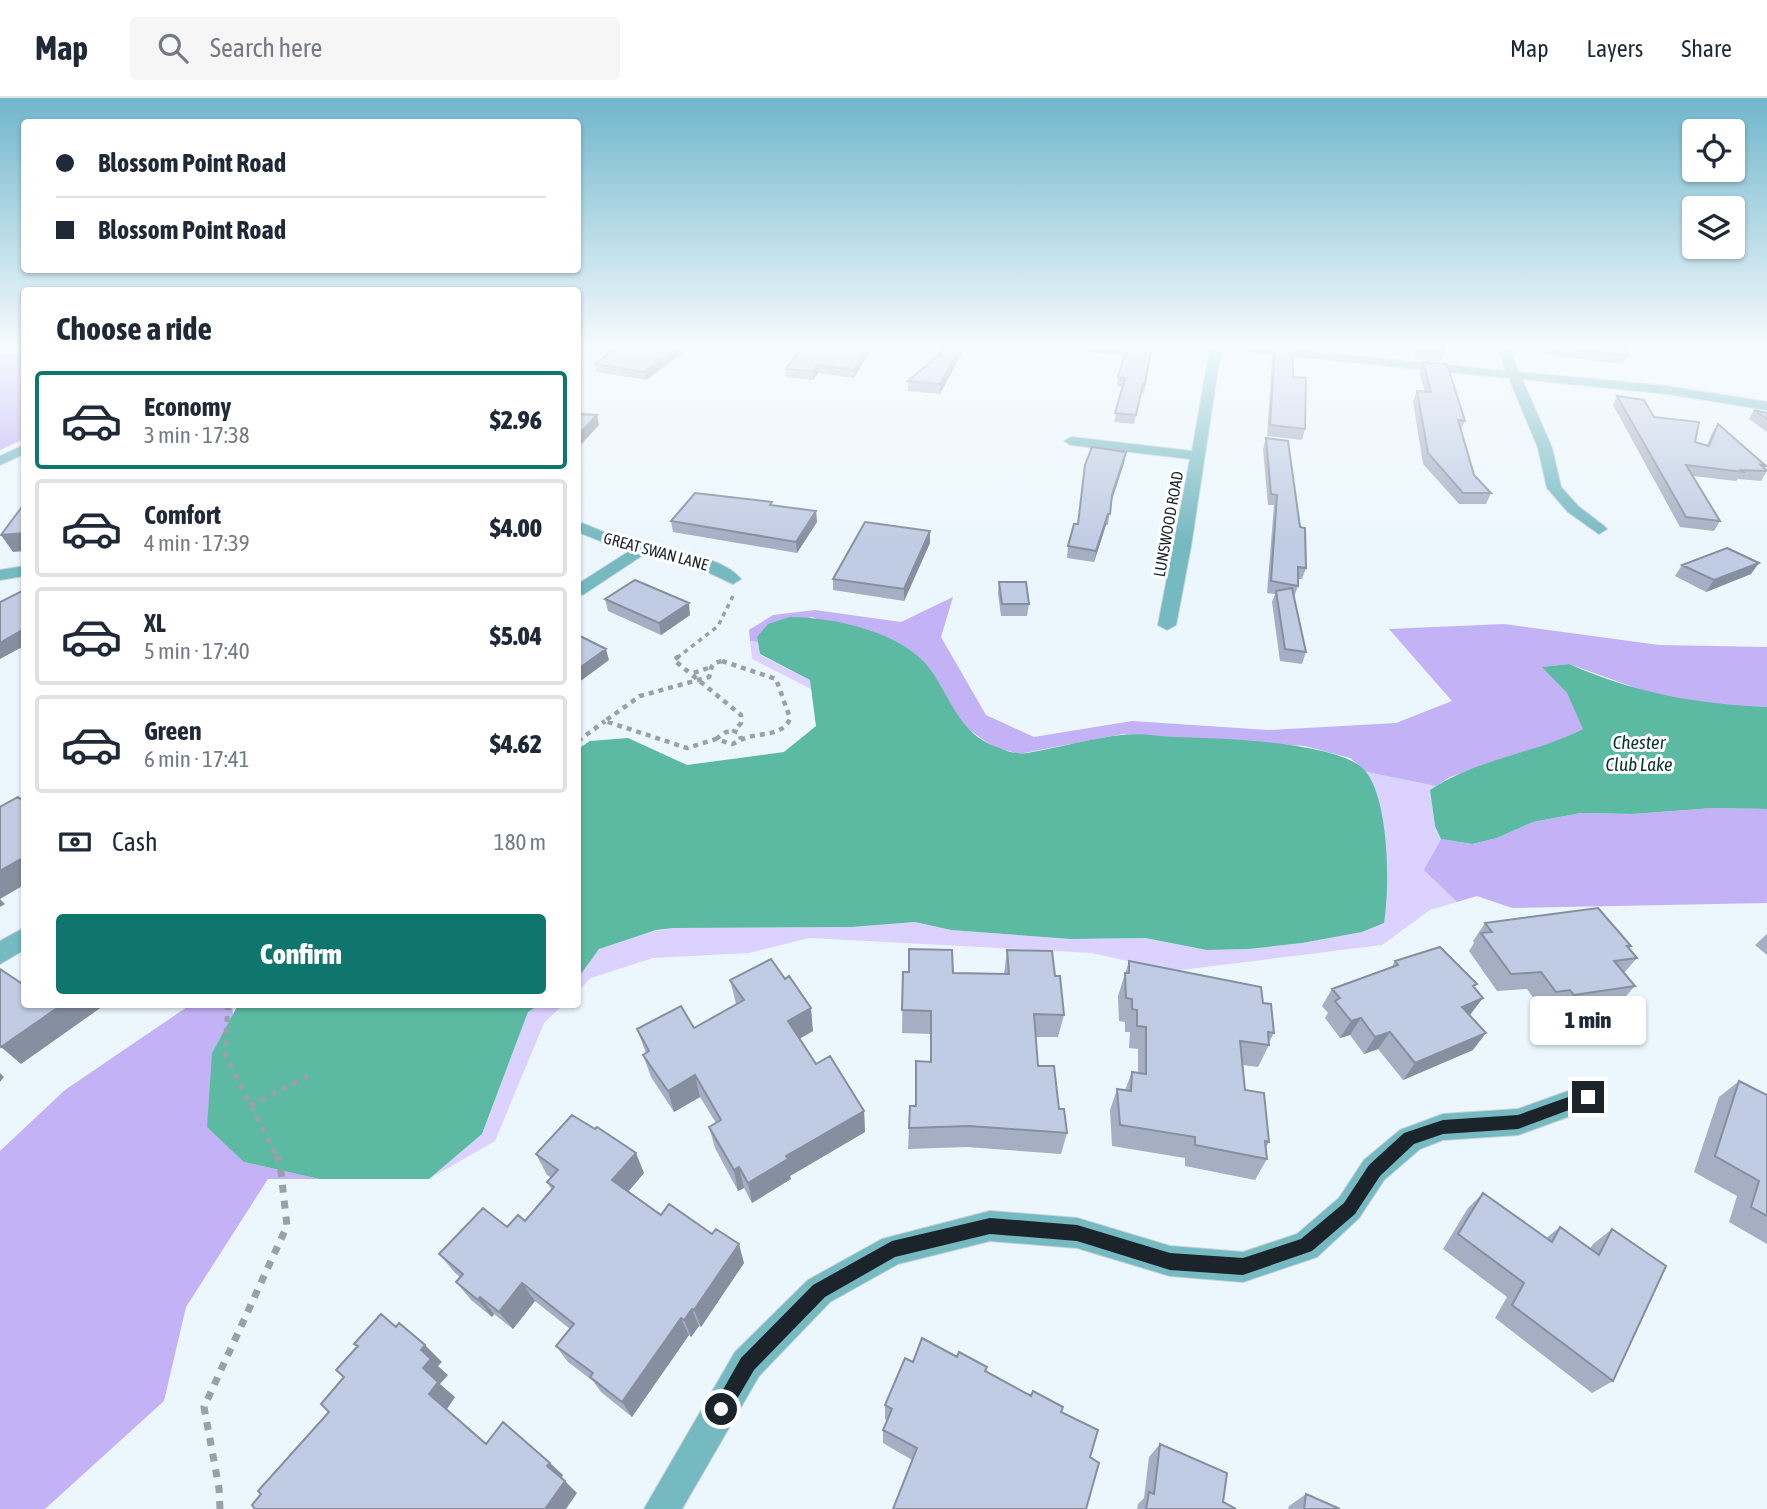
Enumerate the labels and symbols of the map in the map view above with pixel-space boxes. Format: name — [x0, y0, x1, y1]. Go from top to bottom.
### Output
street label: LUNSWOOD ROAD — [1150, 470, 1186, 578]
street label: GREAT SWAN LANE — [602, 528, 710, 574]
water label: Chester Club Lake — [1605, 731, 1673, 775]
callout: 1 min — [1530, 996, 1646, 1044]
route end — [1572, 1081, 1604, 1113]
route start — [705, 1393, 737, 1425]

